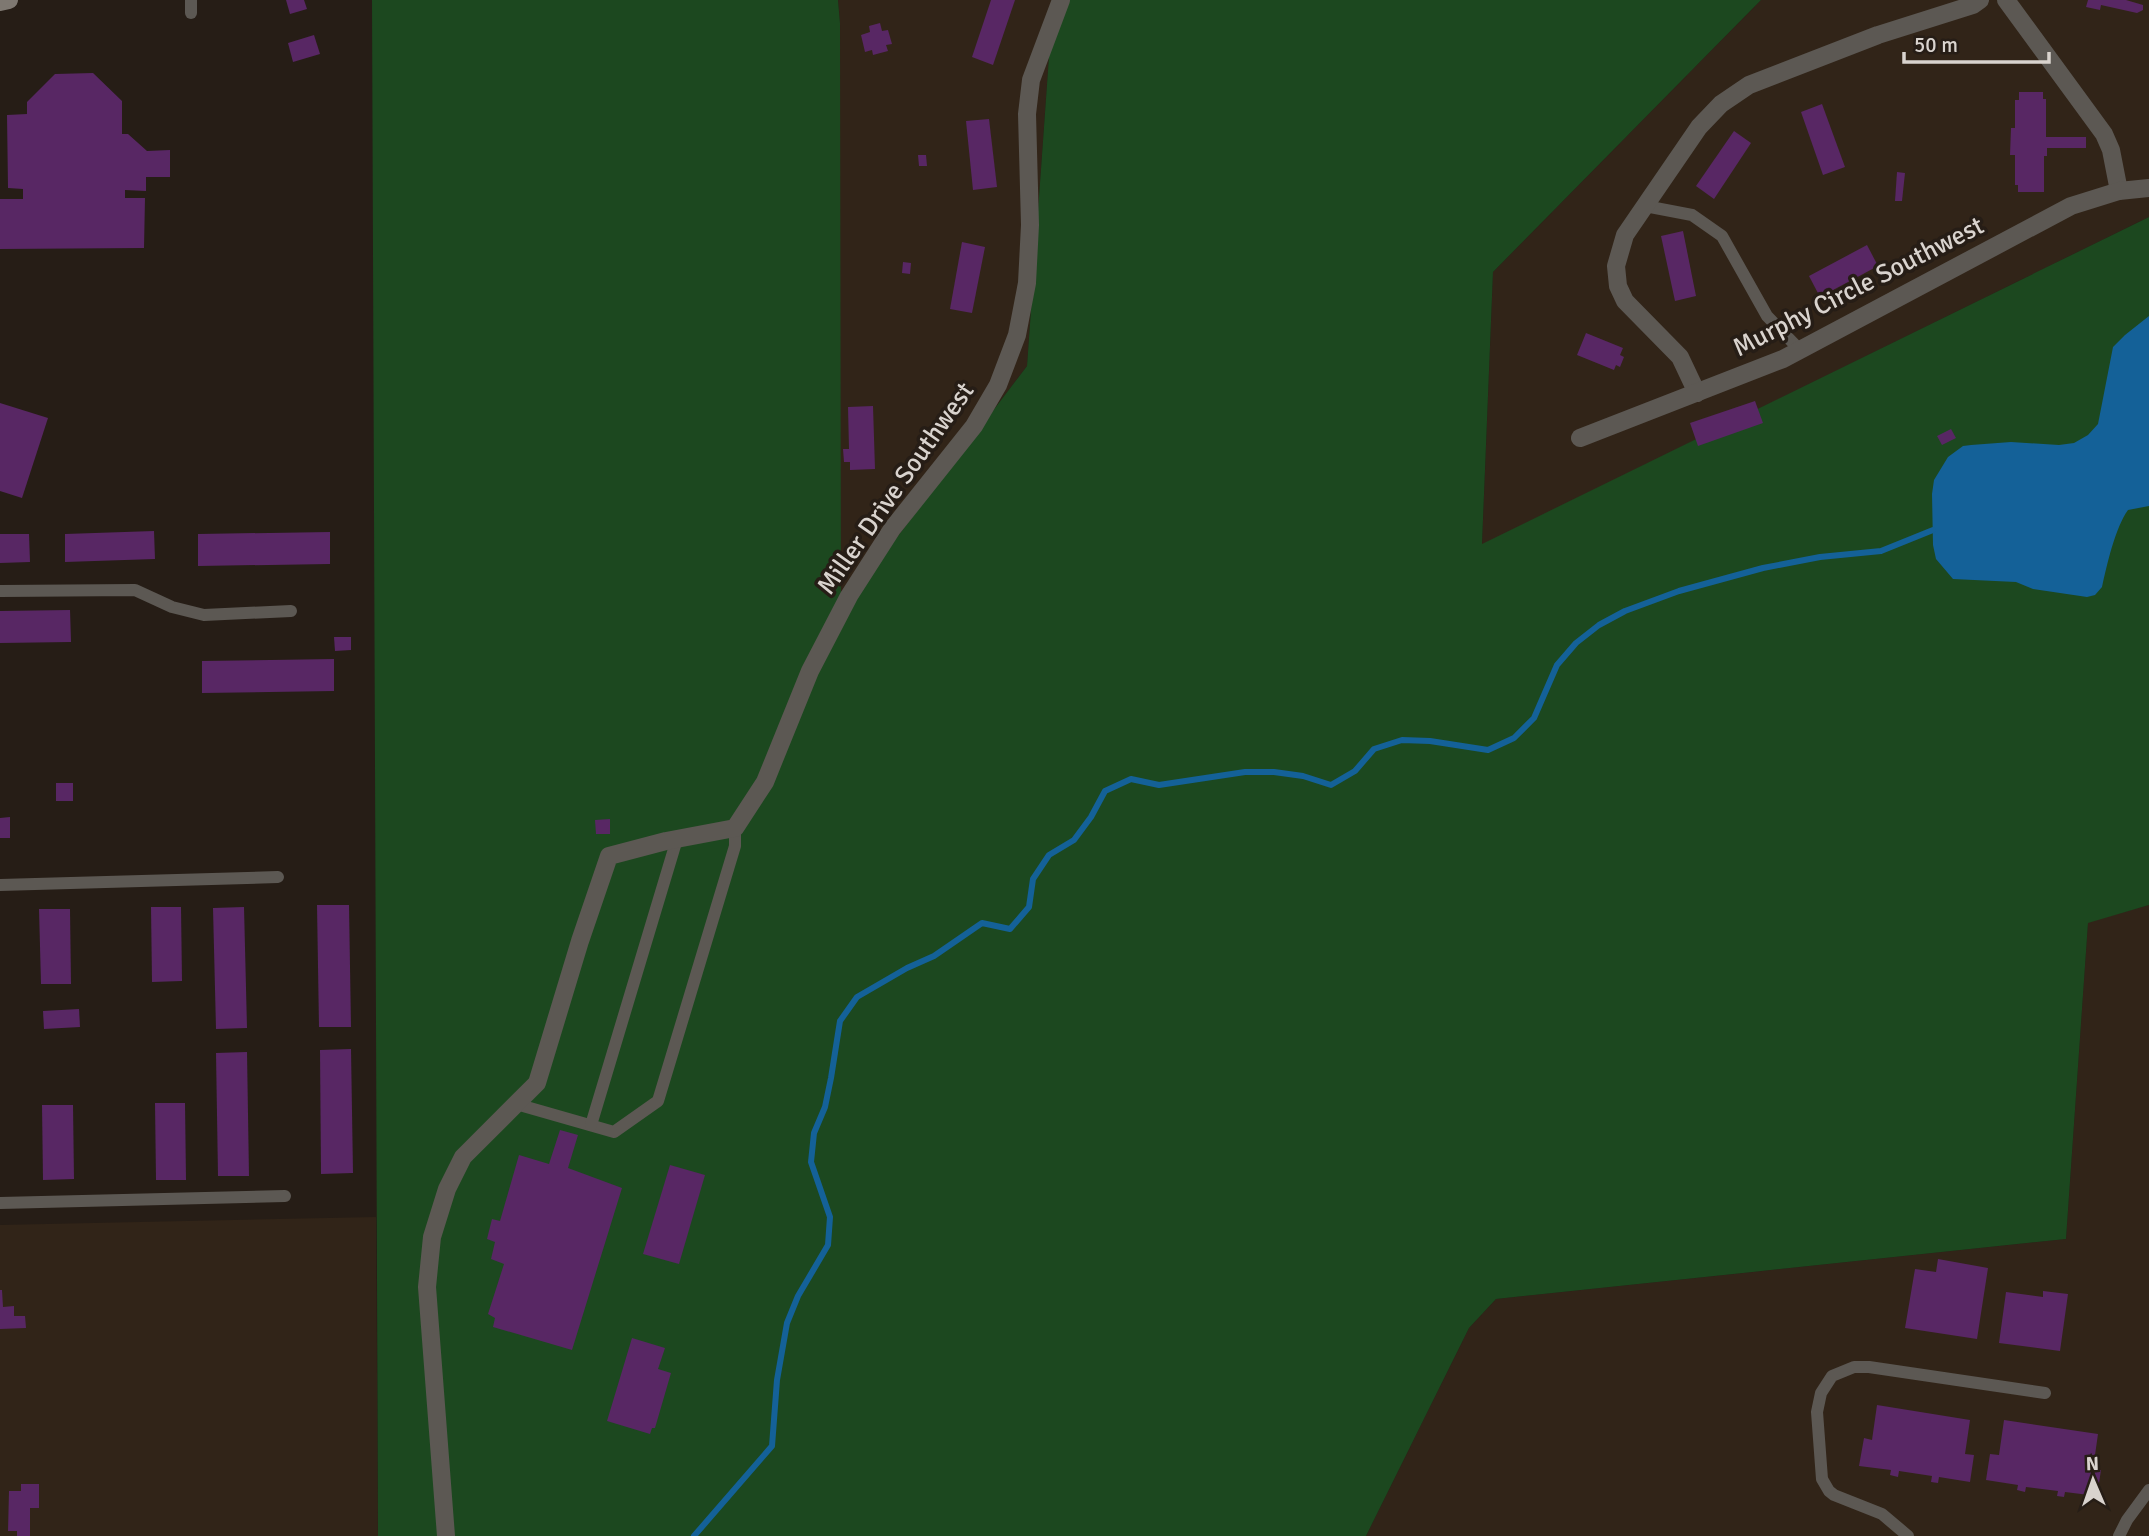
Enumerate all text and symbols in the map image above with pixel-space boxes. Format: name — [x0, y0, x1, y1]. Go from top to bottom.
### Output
scale bar — [1904, 21, 2049, 65]
text: 50 m — [1914, 32, 1958, 58]
street label: Murphy Circle Southwest — [1728, 210, 1989, 364]
street label: Miller Drive Southwest — [810, 376, 981, 601]
north arrow — [2058, 1445, 2128, 1515]
text: N — [2085, 1452, 2099, 1476]

